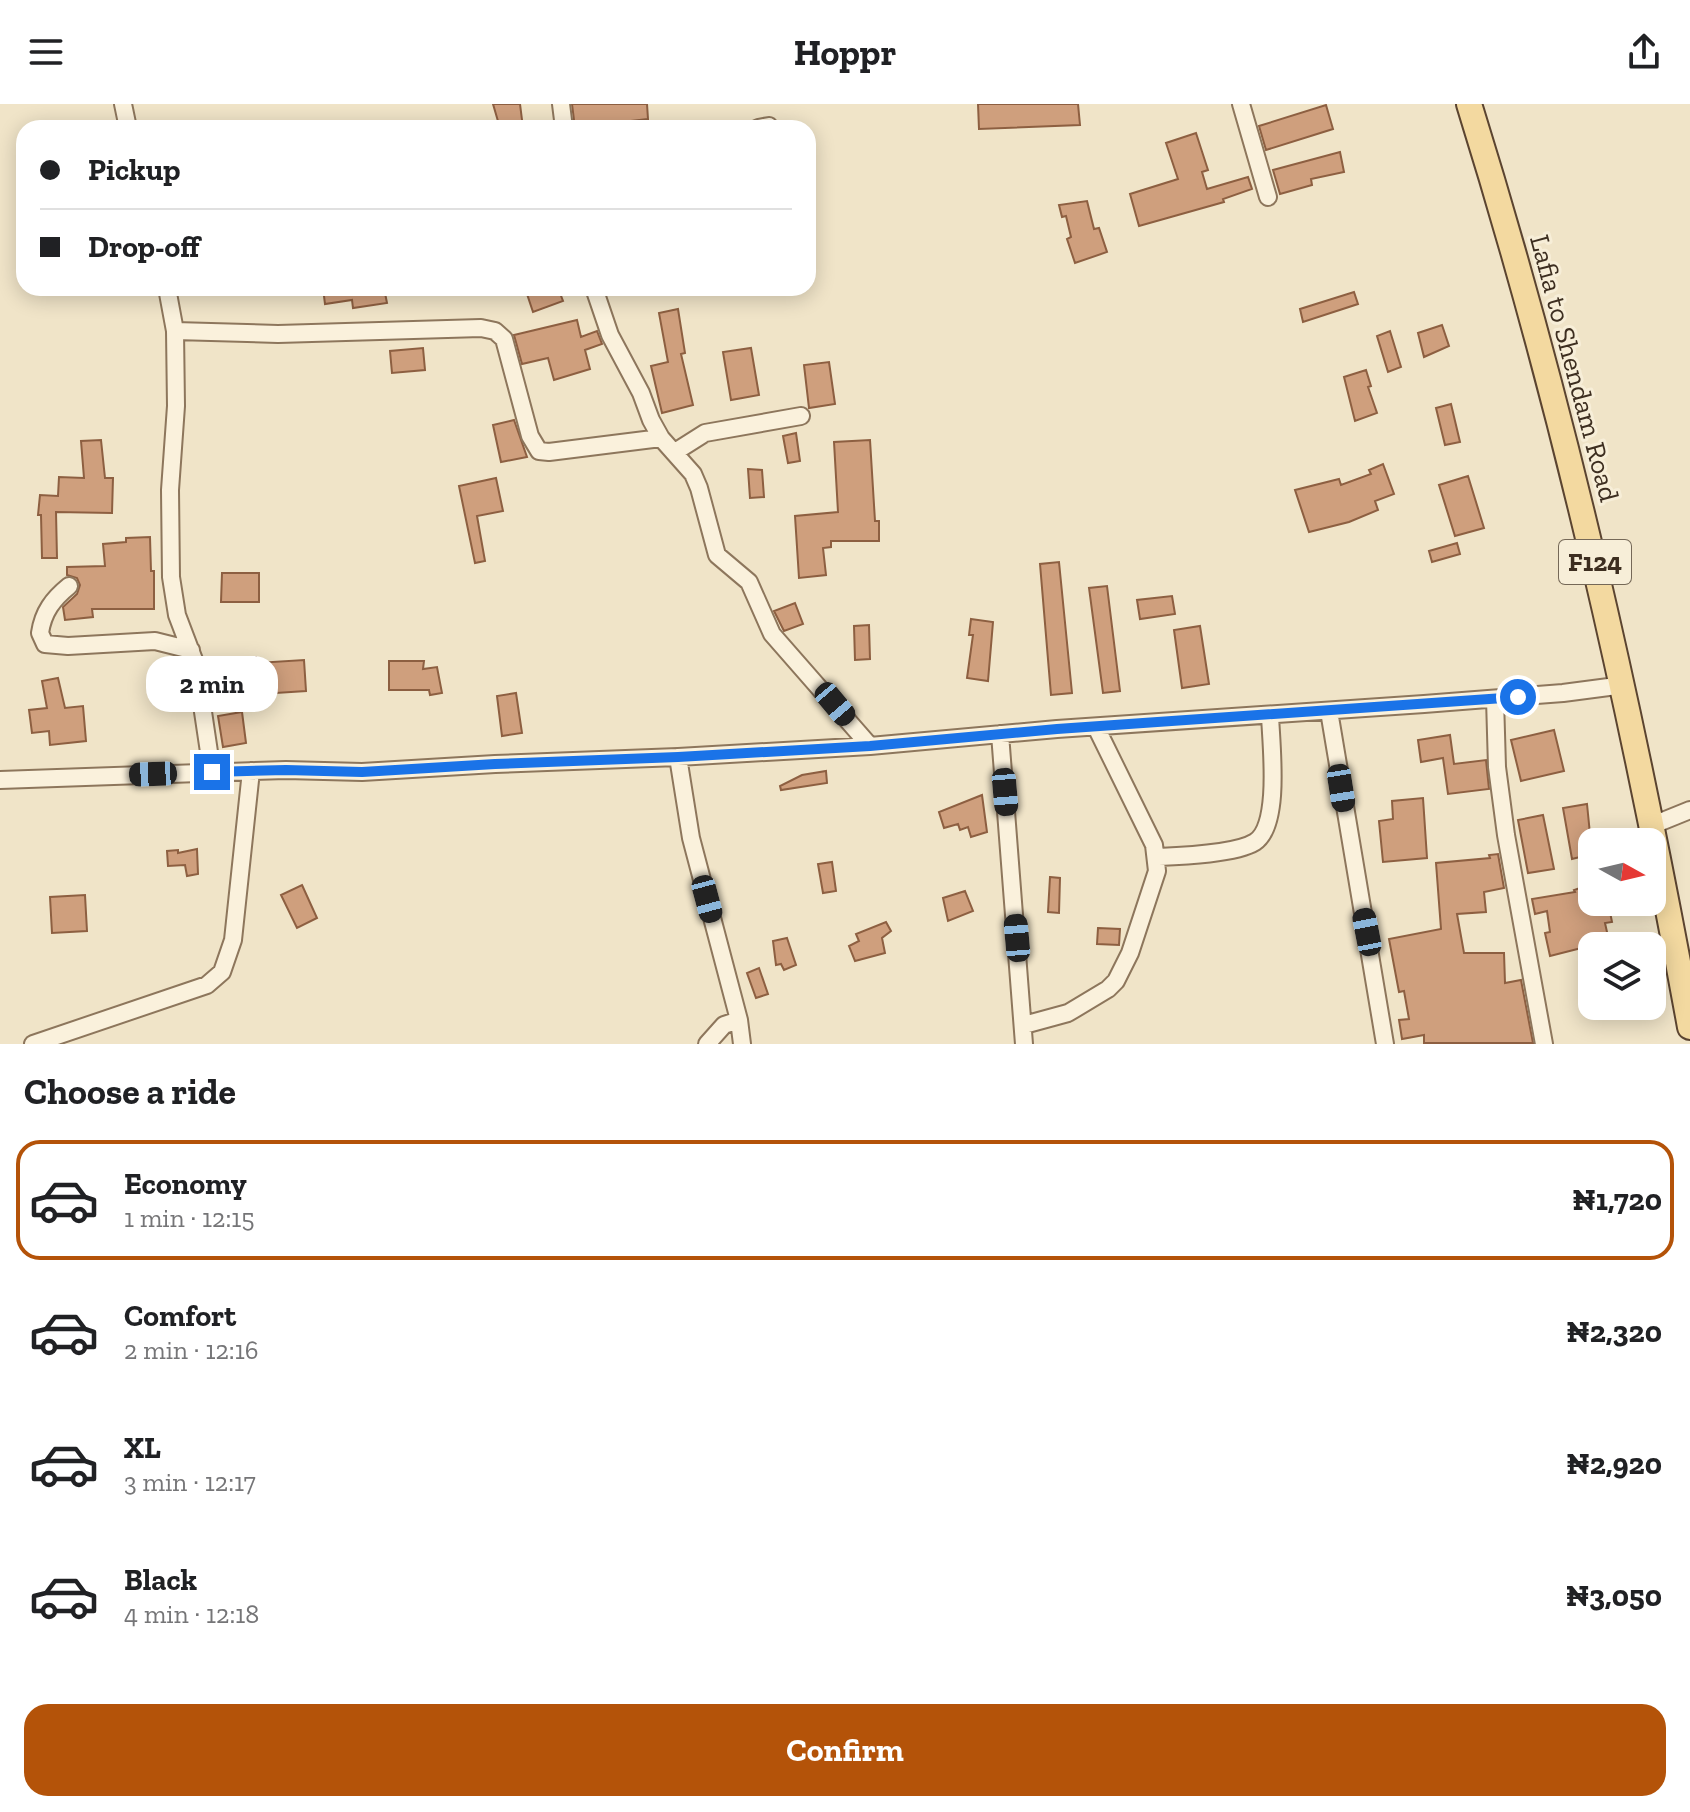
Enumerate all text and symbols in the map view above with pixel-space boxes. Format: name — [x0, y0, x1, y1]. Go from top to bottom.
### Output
icon: menu — [24, 30, 68, 74]
icon: share — [1622, 30, 1666, 74]
text: Hoppr — [794, 31, 896, 74]
text: Pickup — [88, 152, 180, 188]
text: Drop-off — [88, 229, 200, 265]
street label: Lafia to Shendam Road — [1523, 231, 1626, 505]
road number: F124 — [1559, 540, 1631, 584]
callout: 2 min — [146, 656, 278, 712]
text: 2 min — [180, 668, 244, 700]
car — [810, 678, 860, 730]
route start — [1500, 679, 1536, 715]
route end — [194, 754, 230, 790]
car — [129, 761, 177, 787]
car — [1325, 762, 1357, 814]
car — [991, 767, 1019, 817]
north arrow — [1578, 828, 1666, 916]
map controls — [1578, 828, 1666, 1020]
car — [689, 873, 725, 925]
car — [1351, 906, 1383, 958]
car — [1003, 913, 1031, 963]
button: layers — [1578, 932, 1666, 1020]
text: Choose a ride — [24, 1070, 236, 1113]
icon: car — [28, 1164, 100, 1236]
text: Economy — [124, 1166, 247, 1202]
text: ₦1,720 — [1572, 1182, 1662, 1218]
text: 1 min · 12:15 — [124, 1202, 255, 1234]
icon: car — [28, 1296, 100, 1368]
text: Comfort — [124, 1298, 236, 1334]
text: ₦2,320 — [1566, 1314, 1662, 1350]
text: 2 min · 12:16 — [124, 1334, 258, 1366]
icon: car — [28, 1428, 100, 1500]
text: XL — [124, 1430, 161, 1466]
text: ₦2,920 — [1566, 1446, 1662, 1482]
text: 3 min · 12:17 — [124, 1466, 256, 1498]
icon: car — [28, 1560, 100, 1632]
text: Black — [124, 1562, 197, 1598]
text: ₦3,050 — [1566, 1578, 1662, 1614]
text: 4 min · 12:18 — [124, 1598, 259, 1630]
button: Confirm — [24, 1704, 1666, 1796]

